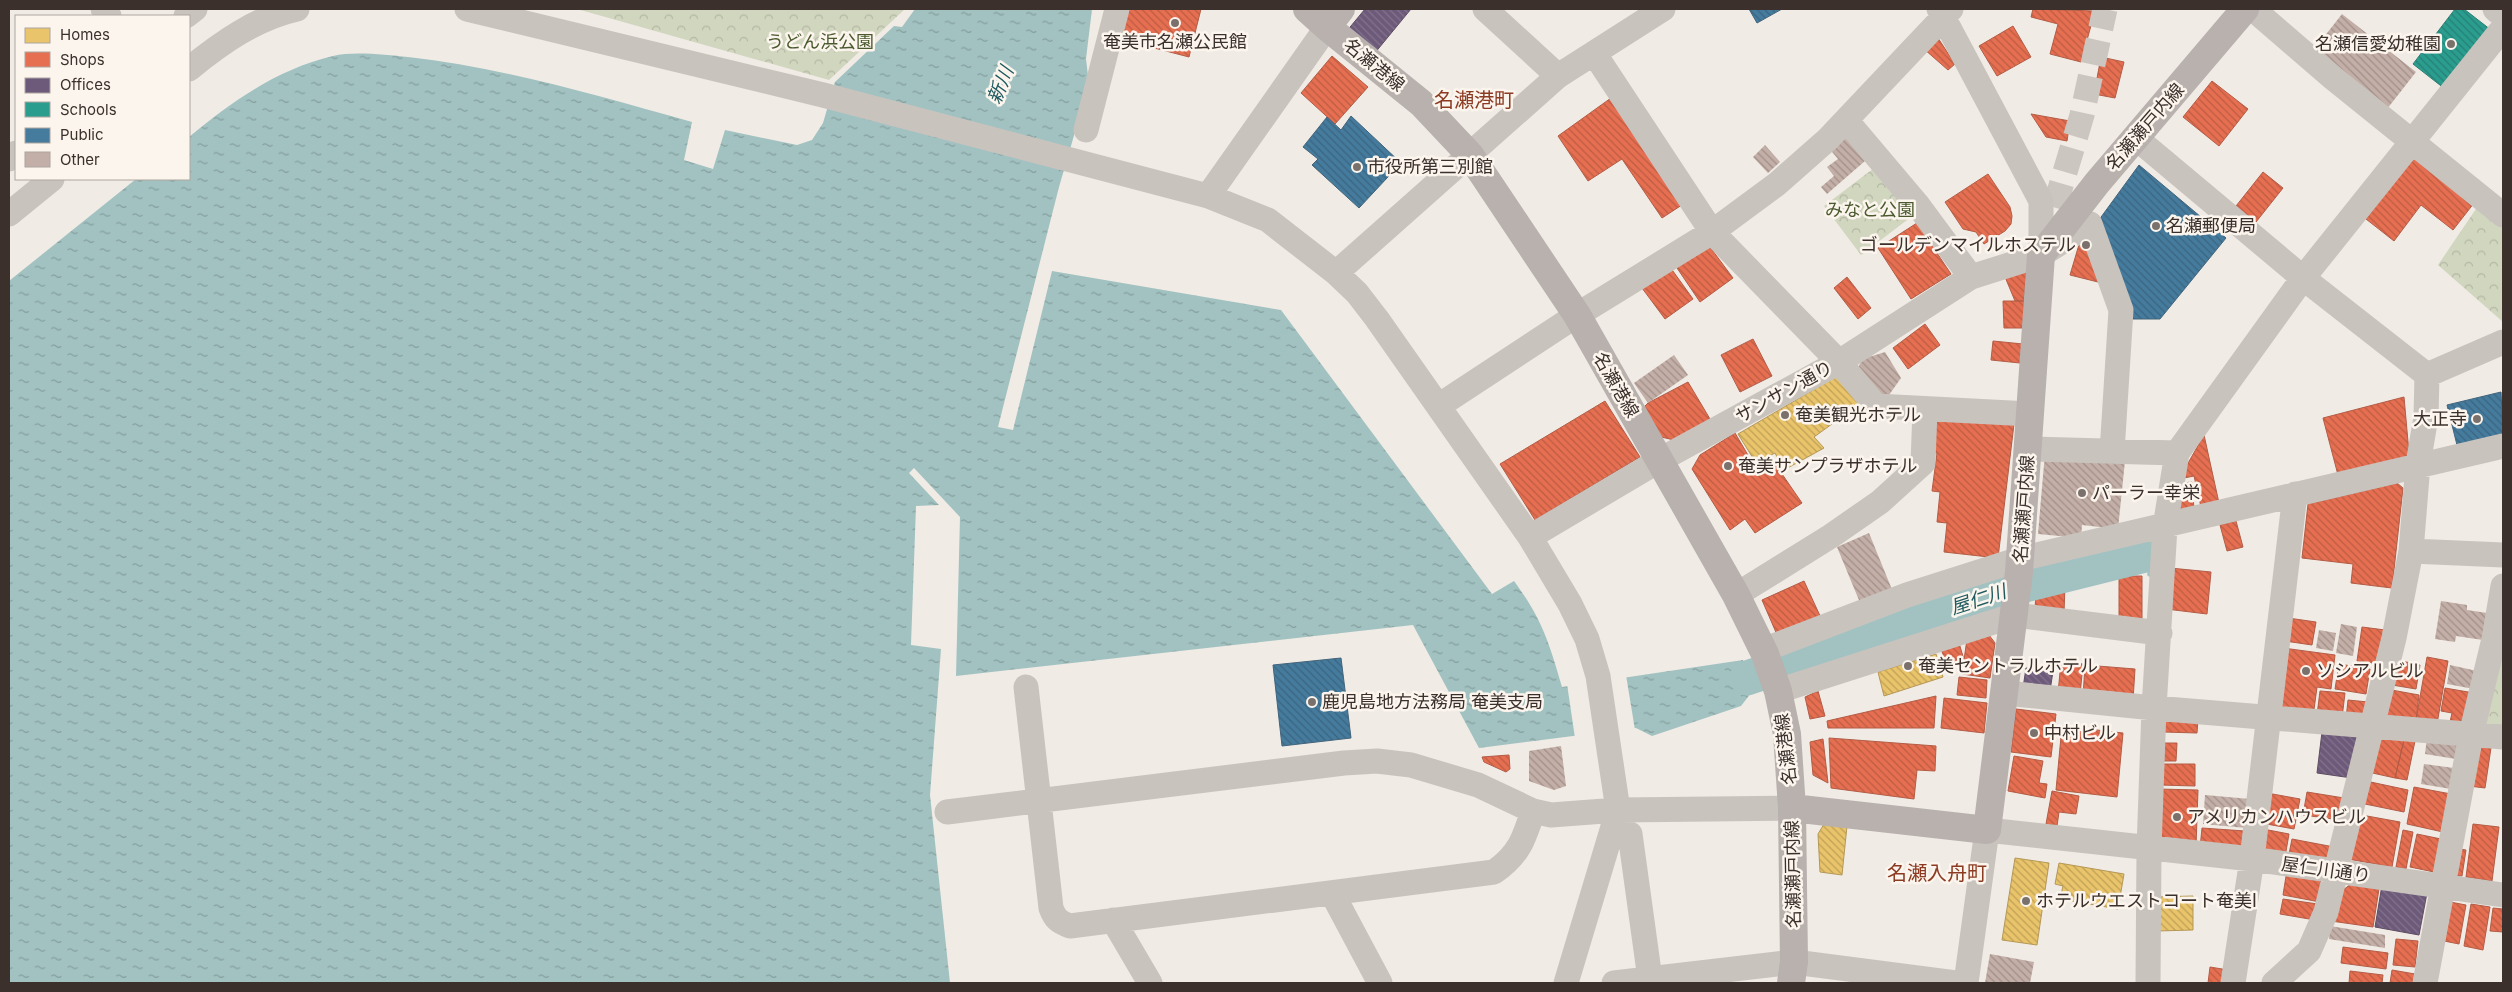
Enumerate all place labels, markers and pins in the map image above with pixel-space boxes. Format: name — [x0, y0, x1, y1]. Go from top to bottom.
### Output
marker: 奄美市名瀬公民館 — [1169, 17, 1181, 29]
place label: 奄美市名瀬公民館 — [1103, 31, 1247, 52]
place label: 名瀬信愛幼稚園 — [2315, 33, 2441, 54]
marker: 名瀬信愛幼稚園 — [2445, 38, 2457, 50]
place label: 市役所第三別館 — [1367, 156, 1493, 177]
marker: 市役所第三別館 — [1351, 161, 1363, 173]
place label: 名瀬郵便局 — [2166, 215, 2256, 236]
marker: 名瀬郵便局 — [2150, 220, 2162, 232]
place label: ゴールデンマイルホステル — [1860, 234, 2076, 255]
marker: ゴールデンマイルホステル — [2080, 239, 2092, 251]
place label: 奄美観光ホテル — [1795, 404, 1921, 425]
place label: 大正寺 — [2413, 408, 2467, 429]
marker: 奄美観光ホテル — [1779, 409, 1791, 421]
marker: 大正寺 — [2471, 413, 2483, 425]
place label: 奄美サンプラザホテル — [1738, 455, 1917, 476]
marker: 奄美サンプラザホテル — [1722, 460, 1734, 472]
place label: パーラー幸栄 — [2092, 482, 2200, 503]
marker: パーラー幸栄 — [2076, 487, 2088, 499]
place label: 奄美セントラルホテル — [1918, 655, 2098, 676]
marker: 奄美セントラルホテル — [1902, 660, 1914, 672]
place label: ソシアルビル — [2316, 660, 2424, 681]
marker: ソシアルビル — [2300, 665, 2312, 677]
place label: 鹿児島地方法務局 奄美支局 — [1322, 691, 1543, 712]
marker: 鹿児島地方法務局 奄美支局 — [1306, 696, 1318, 708]
place label: 中村ビル — [2044, 722, 2116, 743]
marker: 中村ビル — [2028, 727, 2040, 739]
place label: アメリカンハウスビル — [2187, 806, 2366, 827]
marker: アメリカンハウスビル — [2171, 811, 2183, 823]
place label: ホテルウエストコート奄美Ⅰ — [2036, 890, 2257, 911]
marker: ホテルウエストコート奄美Ⅰ — [2020, 895, 2032, 907]

